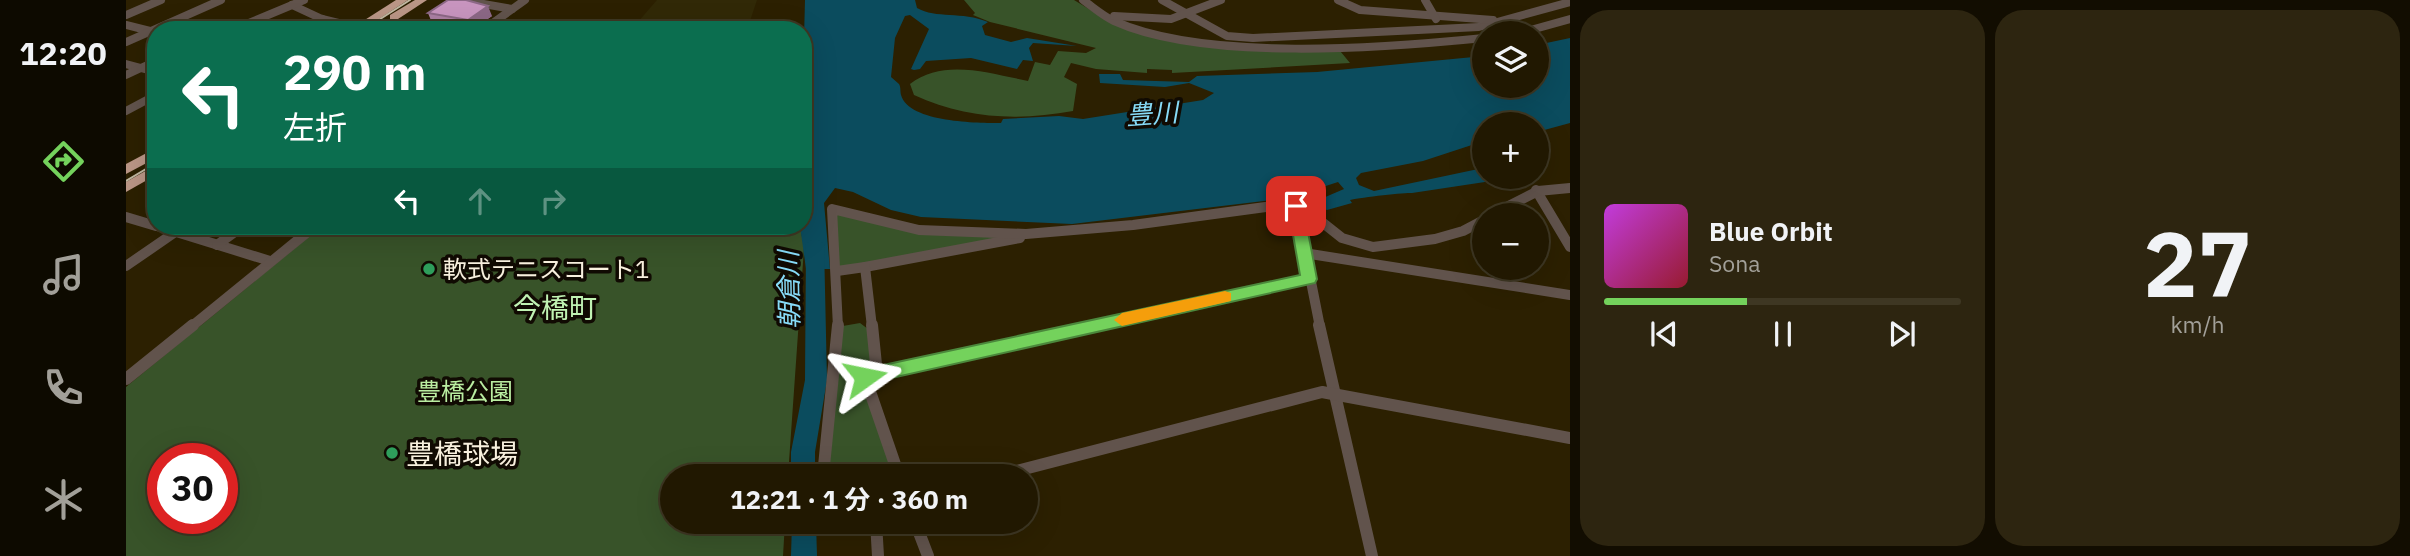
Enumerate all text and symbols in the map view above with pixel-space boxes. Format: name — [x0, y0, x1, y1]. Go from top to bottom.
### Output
map controls — [1472, 21, 1549, 280]
button: layers — [1472, 21, 1549, 98]
text: 12:20 — [19, 32, 107, 74]
text: 290 m — [283, 40, 427, 103]
icon: left — [168, 49, 259, 140]
water label: 豊川 — [1125, 94, 1182, 132]
text: 左折 — [283, 106, 347, 148]
button: + — [1472, 112, 1549, 189]
icon: directions — [39, 137, 88, 186]
pin — [1266, 176, 1326, 236]
icon: left — [388, 182, 426, 220]
icon: ahead — [461, 182, 499, 220]
icon: right — [534, 182, 572, 220]
icon: arrive — [1277, 187, 1315, 225]
button: − — [1472, 203, 1549, 280]
text: 27 — [2143, 204, 2252, 322]
text: Blue Orbit — [1709, 214, 1833, 248]
water label: 朝倉川 — [770, 248, 806, 329]
text: Sona — [1709, 248, 1761, 278]
icon: music — [39, 250, 88, 299]
place label: 軟式テニスコート1 — [443, 253, 649, 285]
marker: 軟式テニスコート1 — [421, 261, 437, 277]
district label: 今橋町 — [513, 289, 597, 326]
text: km/h — [2170, 309, 2225, 339]
icon: previous — [1645, 315, 1683, 353]
icon: pause — [1764, 315, 1802, 353]
icon: next — [1883, 315, 1921, 353]
position arrow — [828, 340, 902, 414]
icon: phone — [39, 363, 88, 412]
park label: 豊橋公園 — [417, 375, 513, 407]
place label: 豊橋球場 — [406, 435, 518, 472]
speed limit sign: 30 — [147, 443, 238, 534]
marker: 豊橋球場 — [384, 445, 400, 461]
icon: climate — [39, 475, 88, 524]
text: 12:21 · 1 分 · 360 m — [730, 482, 968, 516]

